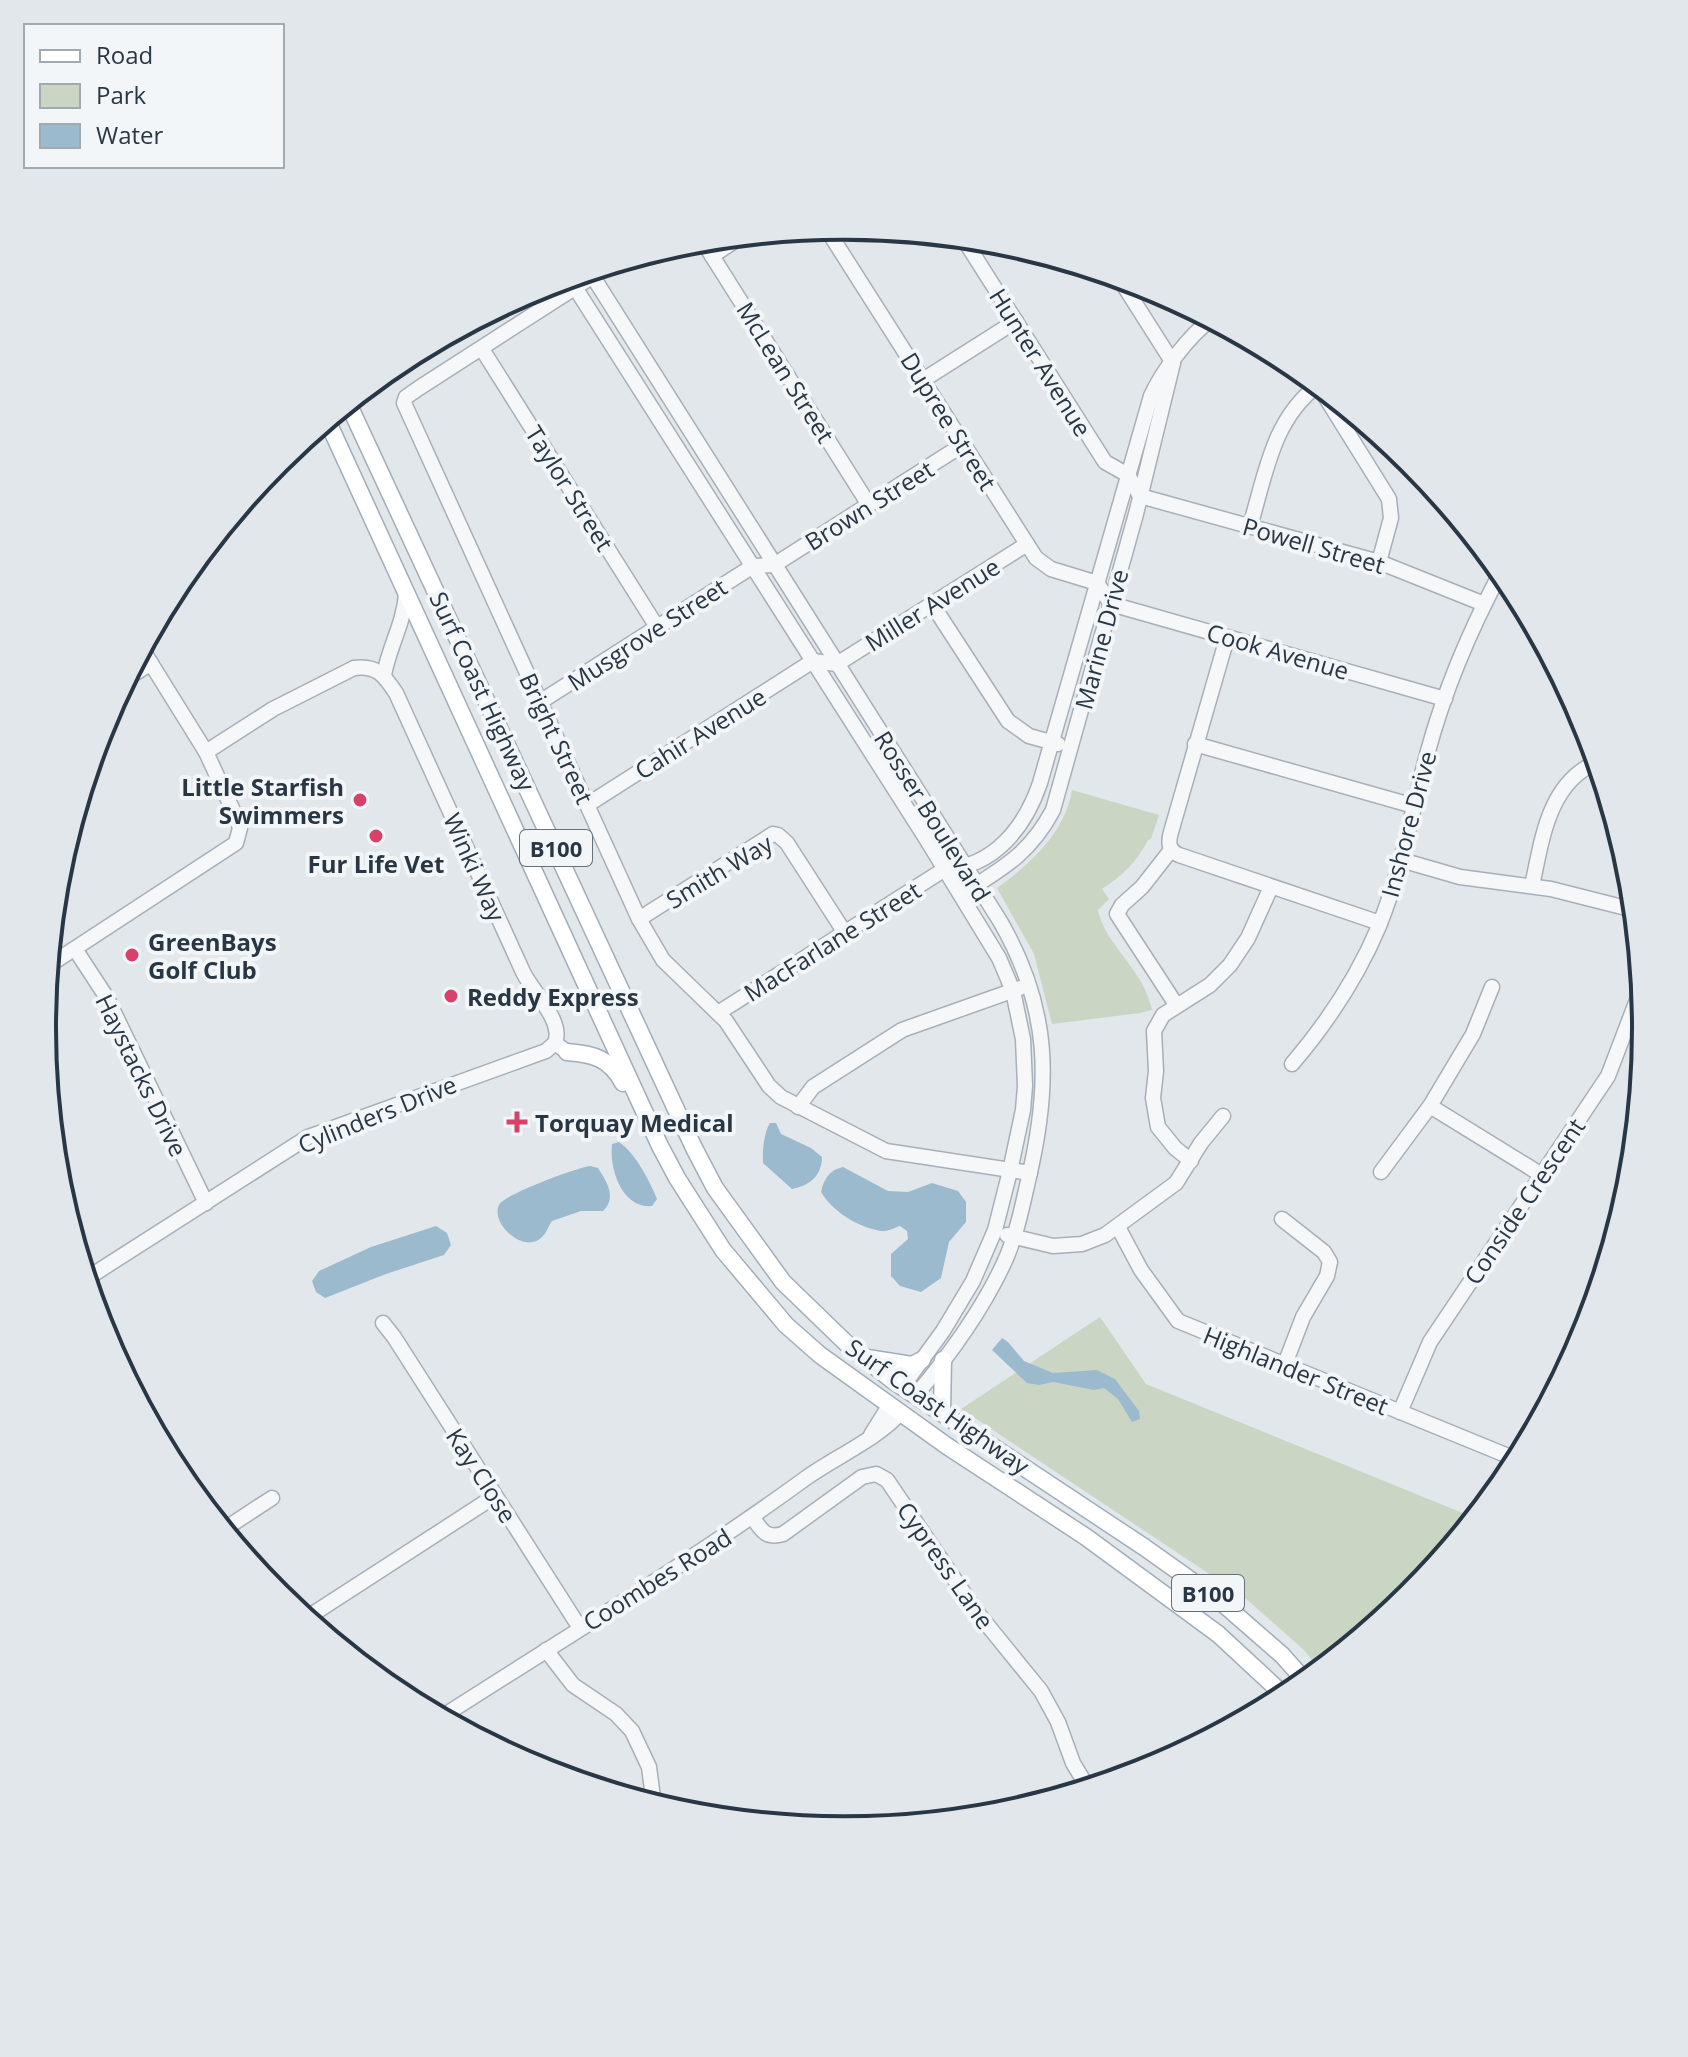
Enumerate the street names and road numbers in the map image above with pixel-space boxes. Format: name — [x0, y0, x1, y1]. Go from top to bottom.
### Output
street label: Hunter Avenue — [982, 282, 1100, 442]
street label: McLean Street — [730, 295, 842, 449]
street label: Dupree Street — [893, 346, 1005, 496]
street label: Taylor Street — [518, 419, 622, 557]
street label: Brown Street — [798, 452, 940, 558]
street label: Powell Street — [1239, 509, 1389, 581]
street label: Miller Avenue — [858, 550, 1006, 658]
street label: Marine Drive — [1066, 565, 1136, 713]
street label: Musgrove Street — [561, 570, 733, 698]
street label: Surf Coast Highway — [422, 586, 544, 797]
street label: Cook Avenue — [1203, 615, 1353, 687]
street label: Bright Street — [512, 667, 602, 809]
street label: Cahir Avenue — [628, 680, 772, 786]
street label: Rosser Boulevard — [867, 724, 999, 908]
street label: Inshore Drive — [1373, 747, 1443, 901]
street label: Winki Way — [436, 808, 514, 927]
street label: Smith Way — [660, 826, 779, 916]
road number: B100 — [520, 830, 592, 866]
street label: MacFarlane Street — [737, 873, 927, 1009]
street label: Haystacks Drive — [88, 988, 196, 1162]
street label: Cylinders Drive — [293, 1067, 461, 1161]
street label: Conside Crescent — [1456, 1111, 1592, 1291]
street label: Highlander Street — [1199, 1318, 1393, 1422]
street label: Surf Coast Highway — [840, 1330, 1037, 1482]
street label: Kay Close — [439, 1421, 525, 1529]
street label: Cypress Lane — [890, 1495, 1002, 1635]
street label: Coombes Road — [576, 1520, 738, 1638]
road number: B100 — [1172, 1575, 1244, 1611]

